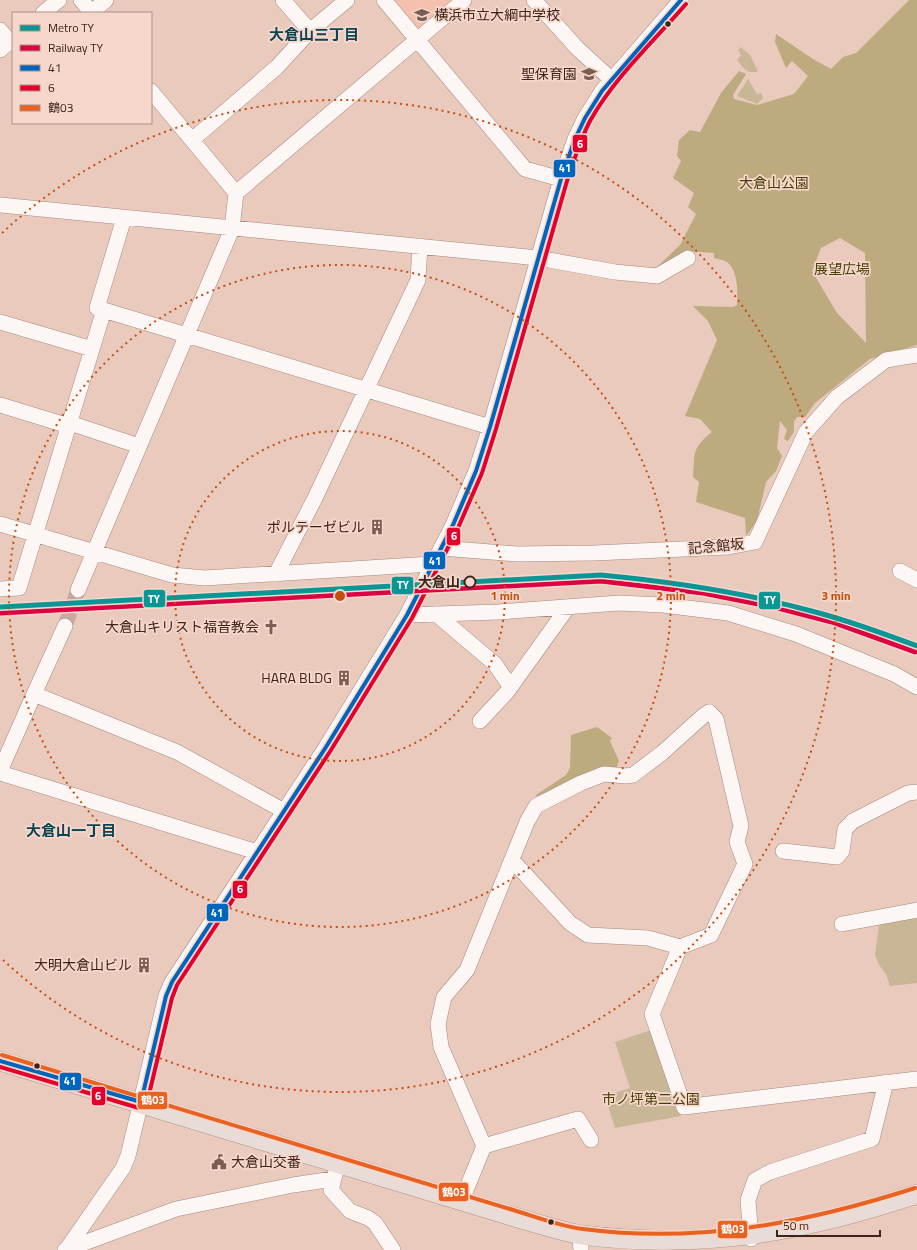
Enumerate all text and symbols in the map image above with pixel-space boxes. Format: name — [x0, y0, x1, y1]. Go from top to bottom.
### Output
place label: 横浜市立大綱中学校 — [434, 4, 560, 25]
school or university icon: 横浜市立大綱中学校 — [413, 6, 431, 24]
legend — [12, 12, 152, 124]
text: Metro TY — [48, 18, 95, 37]
unlabelled marker — [663, 19, 673, 29]
district label: 大倉山三丁目 — [269, 23, 359, 46]
text: Railway TY — [48, 38, 104, 57]
text: 41 — [48, 58, 61, 77]
place label: 聖保育園 — [521, 63, 577, 84]
school or university icon: 聖保育園 — [580, 65, 598, 83]
text: 6 — [48, 78, 55, 97]
text: 鶴03 — [48, 98, 73, 117]
line badge: 6 — [572, 134, 588, 153]
text: 6 — [577, 136, 583, 152]
line badge: 41 — [553, 159, 576, 178]
text: 41 — [559, 160, 571, 176]
park label: 大倉山公園 — [739, 172, 809, 193]
park label: 展望広場 — [814, 258, 870, 279]
place label: ポルテーゼビル — [267, 516, 365, 537]
building icon: ポルテーゼビル — [368, 518, 386, 536]
line badge: 6 — [446, 527, 461, 546]
text: 6 — [451, 528, 457, 544]
street label: 記念館坂 — [687, 533, 745, 558]
line badge: 41 — [423, 551, 446, 570]
text: 41 — [429, 553, 441, 569]
place label: 大倉山 — [418, 571, 460, 592]
marker: 大倉山 — [463, 575, 477, 589]
line badge: TY — [391, 576, 414, 595]
text: TY — [397, 577, 410, 593]
text: 1 min — [490, 586, 520, 605]
text: 2 min — [656, 586, 686, 605]
text: 3 min — [821, 586, 851, 605]
line badge: TY — [143, 589, 166, 608]
centre of rings — [333, 589, 347, 603]
text: TY — [148, 591, 161, 607]
line badge: TY — [758, 591, 781, 610]
text: TY — [764, 592, 777, 608]
place label: 大倉山キリスト福音教会 — [105, 616, 259, 637]
church icon: 大倉山キリスト福音教会 — [262, 618, 280, 636]
place label: HARA BLDG — [261, 667, 332, 688]
building icon: HARA BLDG — [335, 669, 353, 687]
district label: 大倉山一丁目 — [26, 819, 116, 842]
line badge: 6 — [232, 880, 248, 899]
text: 6 — [237, 881, 243, 897]
line badge: 41 — [206, 903, 229, 922]
text: 41 — [211, 905, 223, 921]
place label: 大明大倉山ビル — [34, 954, 132, 975]
building icon: 大明大倉山ビル — [135, 956, 153, 974]
unlabelled marker — [32, 1061, 42, 1071]
line badge: 41 — [59, 1072, 82, 1091]
text: 41 — [64, 1073, 76, 1089]
line badge: 6 — [91, 1086, 106, 1106]
text: 6 — [95, 1088, 101, 1104]
park label: 市ノ坪第二公園 — [602, 1088, 700, 1109]
line badge: 鶴03 — [137, 1091, 168, 1110]
text: 鶴03 — [140, 1092, 165, 1108]
place label: 大倉山交番 — [231, 1151, 301, 1172]
public building icon: 大倉山交番 — [210, 1153, 228, 1171]
line badge: 鶴03 — [438, 1182, 469, 1202]
text: 鶴03 — [441, 1184, 466, 1200]
scale bar — [777, 1212, 880, 1238]
text: 50 m — [783, 1216, 809, 1235]
unlabelled marker — [546, 1217, 556, 1227]
line badge: 鶴03 — [717, 1220, 748, 1239]
text: 鶴03 — [720, 1221, 745, 1237]

